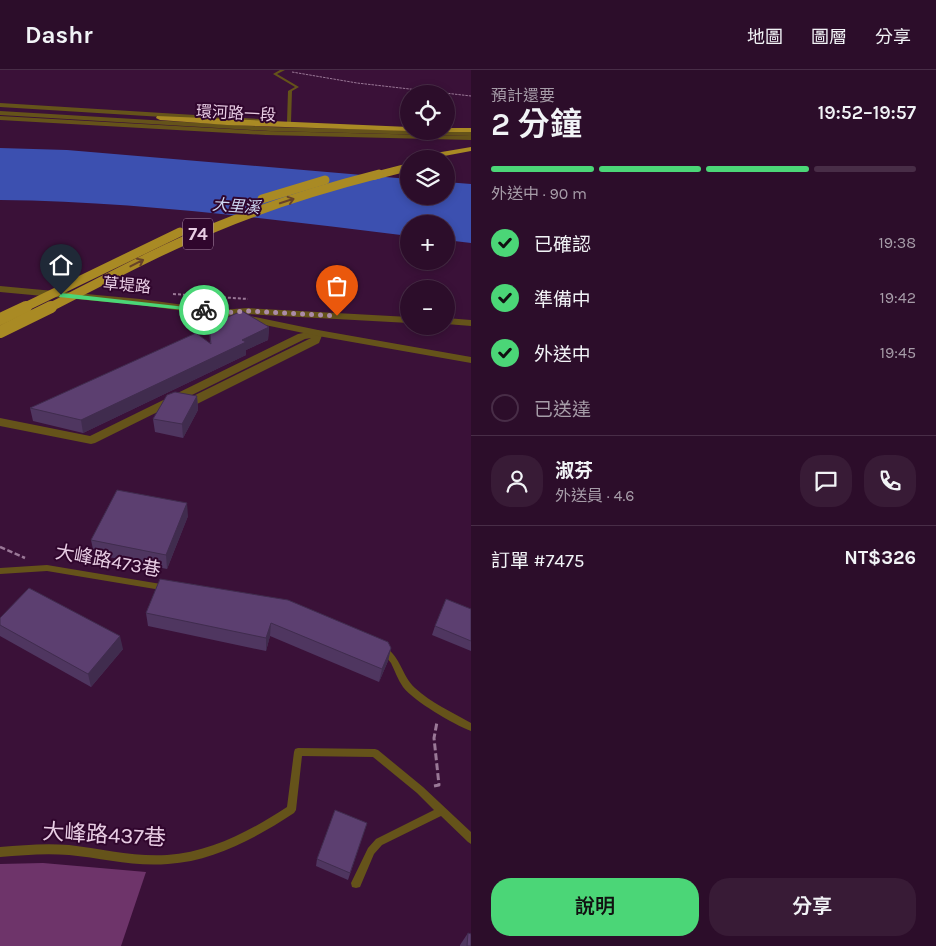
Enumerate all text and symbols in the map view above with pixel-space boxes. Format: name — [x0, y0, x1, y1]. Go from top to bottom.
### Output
text: Dashr — [25, 21, 93, 49]
text: 地圖 — [747, 26, 783, 48]
text: 圖層 — [811, 26, 847, 48]
text: 分享 — [875, 26, 911, 48]
map controls — [400, 85, 455, 335]
button: locate — [400, 85, 455, 140]
text: 預計還要 — [491, 86, 555, 105]
street label: 環河路一段 — [196, 101, 276, 125]
text: 19:52–19:57 — [818, 102, 916, 124]
text: 2 分鐘 — [491, 106, 582, 143]
button: layers — [400, 150, 455, 205]
text: 外送中 · 90 m — [491, 184, 587, 203]
water label: 大里溪 — [211, 195, 263, 217]
one-way arrow — [279, 195, 295, 205]
button: + — [400, 215, 455, 270]
road number: 74 — [183, 218, 213, 250]
icon: check — [491, 229, 519, 257]
text: 19:38 — [878, 233, 916, 252]
text: 已確認 — [534, 234, 591, 256]
pin — [40, 244, 82, 295]
icon: home — [47, 251, 75, 279]
one-way arrow — [130, 258, 145, 268]
pin — [316, 265, 358, 316]
icon: bag — [323, 272, 351, 300]
street label: 草堤路 — [102, 273, 152, 297]
button: − — [400, 280, 455, 335]
icon: check — [491, 284, 519, 312]
courier — [179, 285, 229, 335]
text: 19:42 — [880, 288, 916, 307]
text: 準備中 — [534, 289, 591, 311]
icon: bike — [190, 296, 218, 324]
icon: check — [491, 339, 519, 367]
text: 19:45 — [880, 343, 916, 362]
text: 外送中 — [534, 344, 591, 366]
text: 已送達 — [534, 399, 591, 421]
button: person — [491, 455, 543, 507]
button: chat — [800, 455, 852, 507]
button: phone — [864, 455, 916, 507]
text: 淑芬 — [555, 460, 593, 482]
text: 外送員 · 4.6 — [555, 486, 634, 505]
street label: 大峰路473巷 — [54, 541, 162, 581]
text: NT$326 — [844, 547, 916, 569]
text: 訂單 #7475 — [491, 550, 585, 572]
street label: 大峰路437巷 — [42, 819, 166, 851]
button: 說明 — [491, 878, 699, 936]
button: 分享 — [709, 878, 916, 936]

